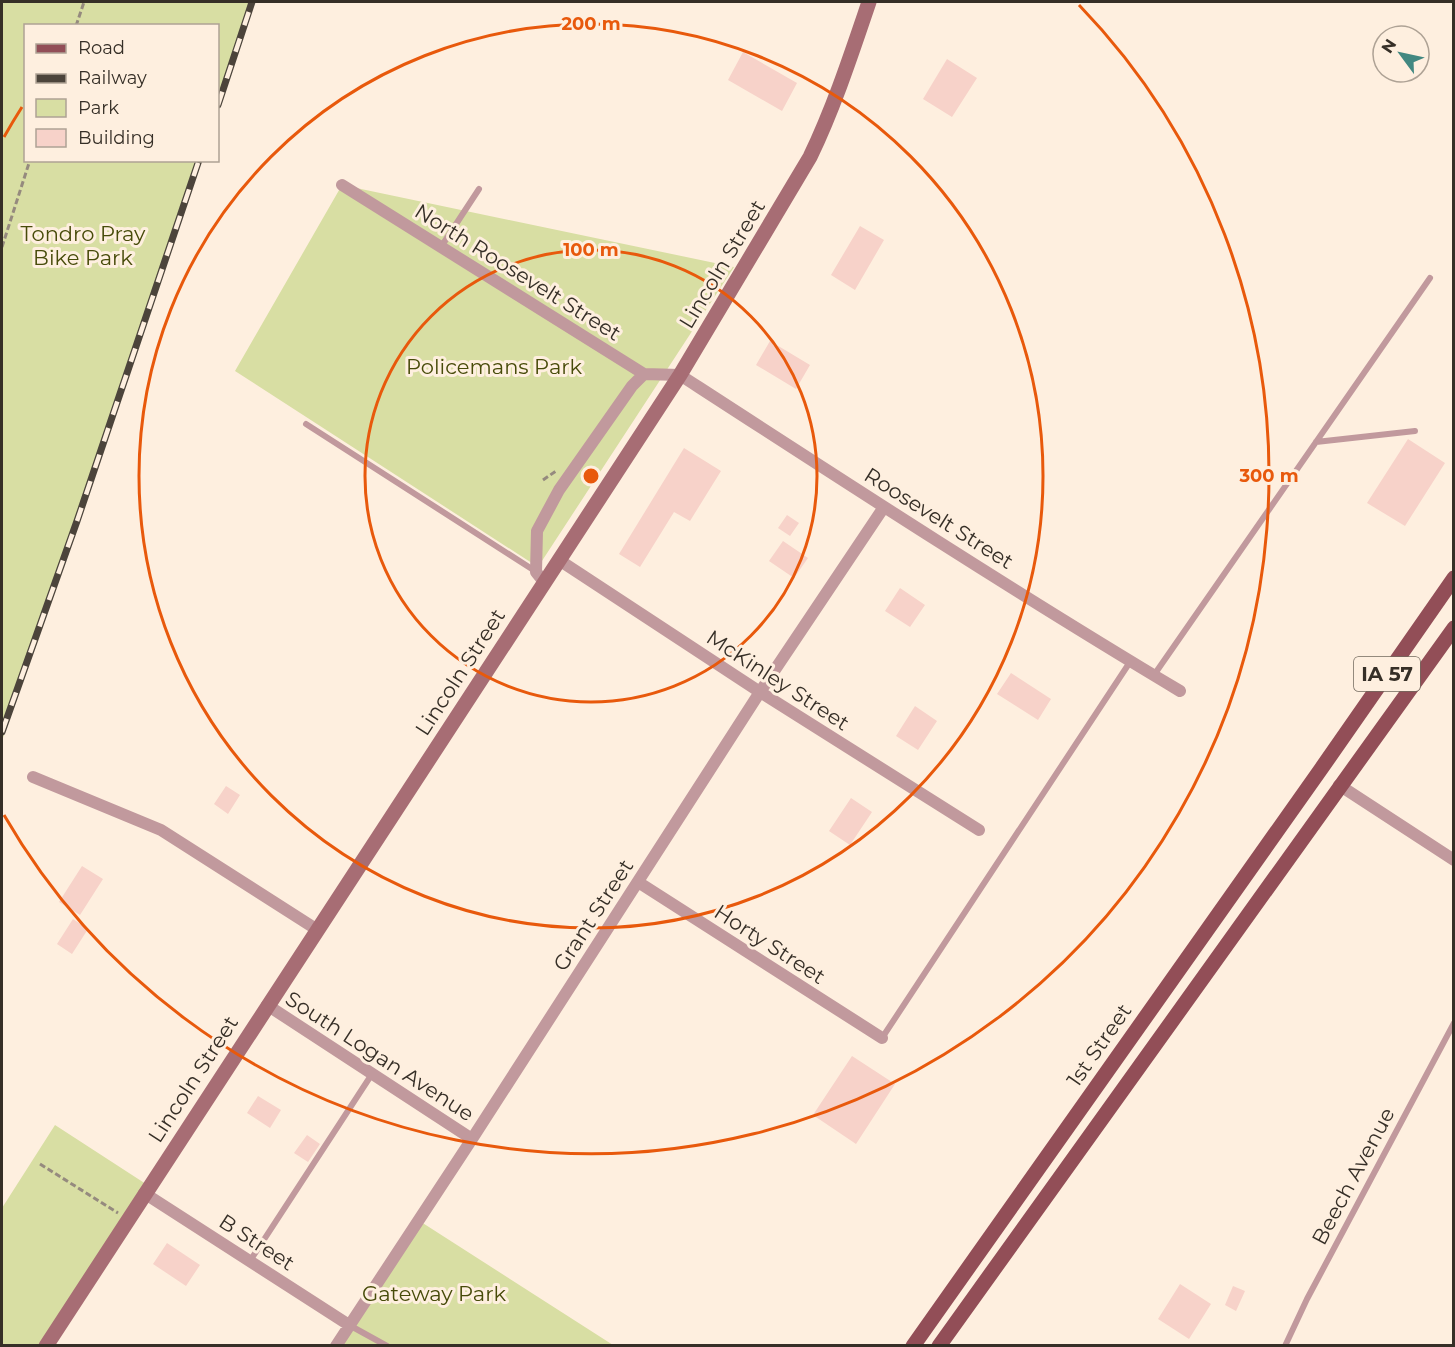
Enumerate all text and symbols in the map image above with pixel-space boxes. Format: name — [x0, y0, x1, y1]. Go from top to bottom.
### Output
text: 200 m — [561, 13, 621, 35]
legend — [24, 24, 219, 162]
north arrow — [1371, 24, 1431, 84]
text: N — [1377, 36, 1400, 57]
text: Road — [78, 37, 125, 59]
text: Railway — [78, 67, 147, 89]
text: Park — [78, 97, 119, 119]
text: Building — [78, 127, 155, 149]
street label: Lincoln Street — [674, 195, 770, 333]
street label: North Roosevelt Street — [410, 198, 626, 346]
park label: Tondro Pray Bike Park — [21, 221, 146, 270]
text: 100 m — [563, 239, 619, 261]
park label: Policemans Park — [406, 354, 583, 379]
street label: Roosevelt Street — [860, 462, 1018, 574]
text: 300 m — [1238, 465, 1299, 487]
centre of rings — [581, 466, 601, 486]
street label: Lincoln Street — [410, 604, 510, 740]
street label: McKinley Street — [702, 625, 854, 735]
road number: IA 57 — [1354, 657, 1420, 691]
street label: Grant Street — [548, 855, 638, 975]
street label: Horty Street — [710, 899, 830, 989]
street label: South Logan Avenue — [281, 986, 479, 1126]
street label: 1st Street — [1061, 999, 1137, 1091]
street label: Lincoln Street — [143, 1011, 243, 1147]
street label: Beech Avenue — [1306, 1103, 1400, 1249]
street label: B Street — [215, 1208, 299, 1276]
park label: Gateway Park — [362, 1281, 506, 1306]

